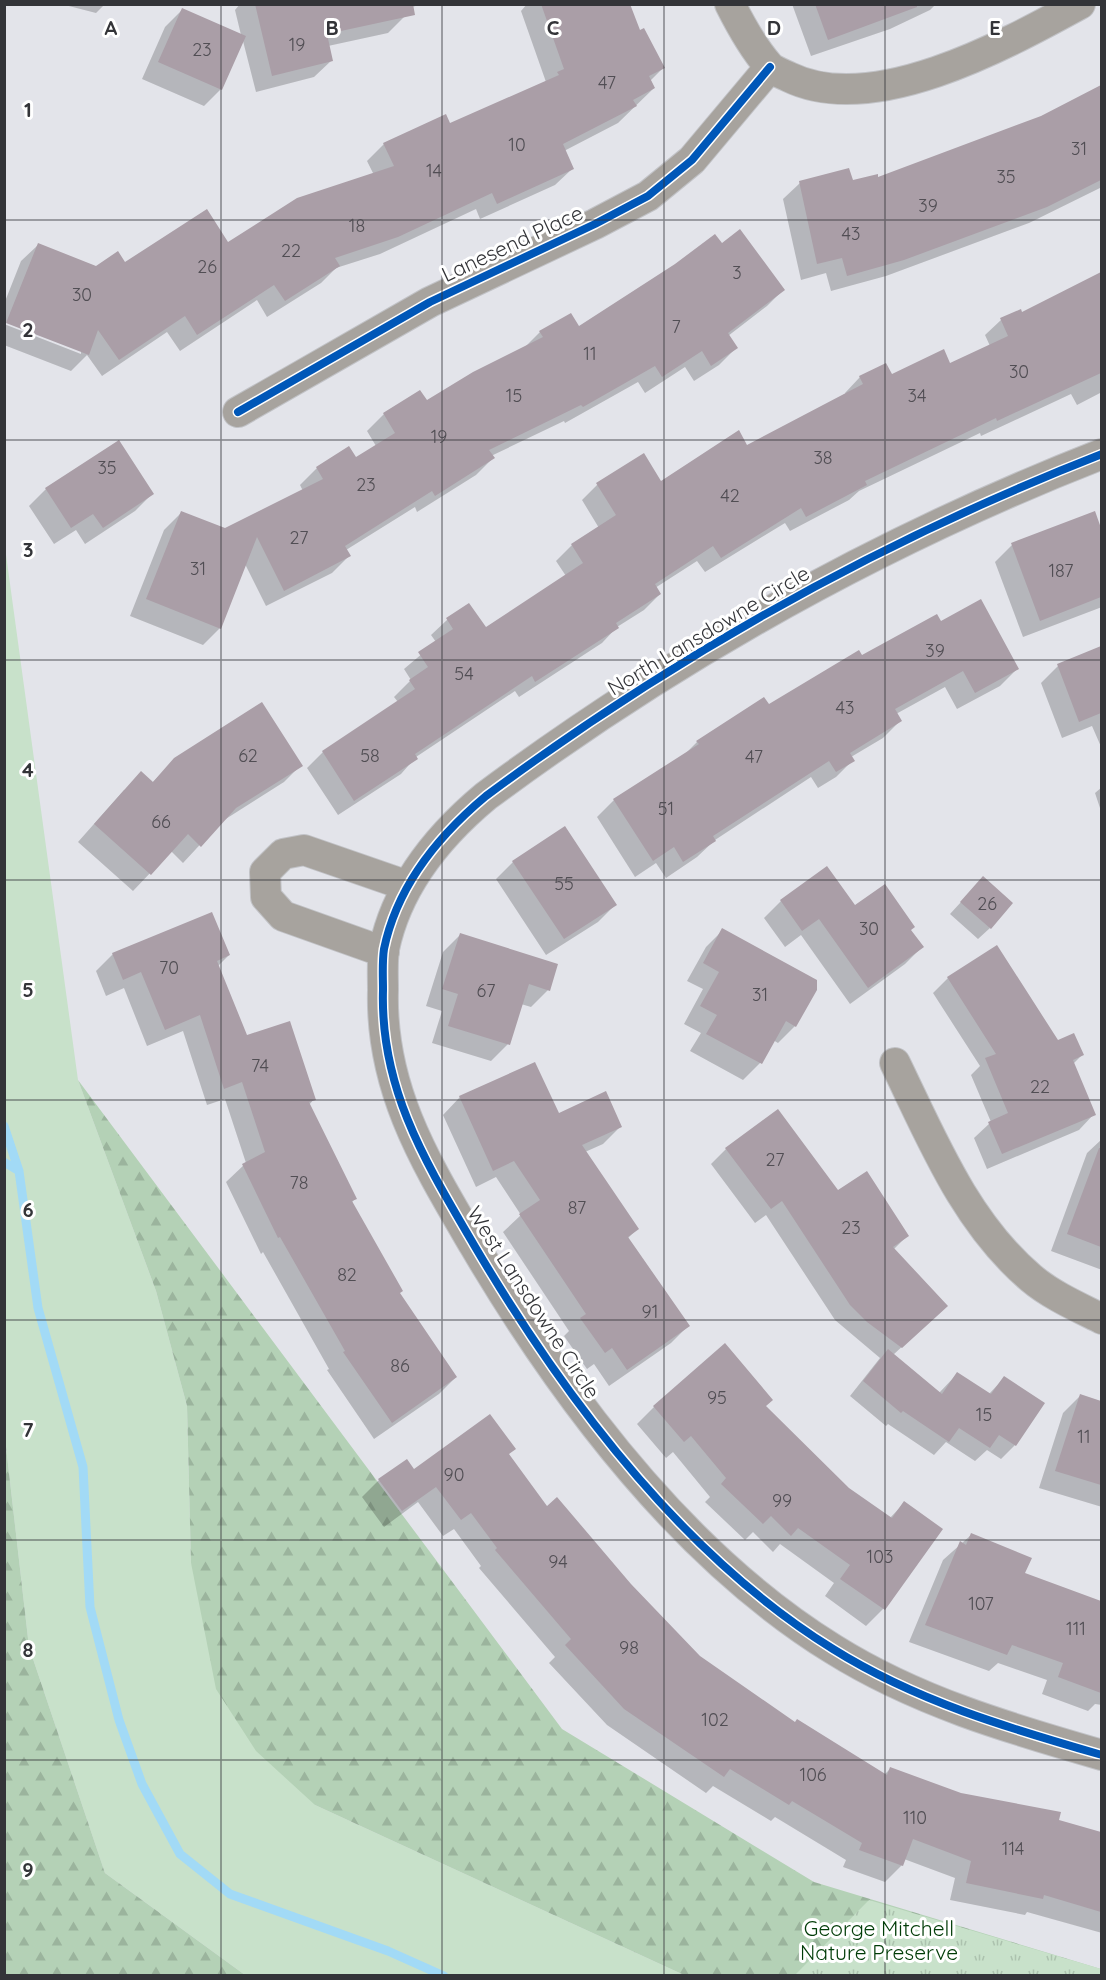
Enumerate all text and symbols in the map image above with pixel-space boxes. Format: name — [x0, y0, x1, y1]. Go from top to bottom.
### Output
text: A — [105, 15, 118, 40]
text: B — [325, 15, 339, 40]
text: C — [547, 15, 560, 40]
text: D — [767, 15, 781, 40]
text: E — [989, 15, 1001, 40]
house number: 19 — [289, 33, 305, 56]
house number: 23 — [192, 38, 212, 61]
house number: 47 — [598, 71, 616, 94]
text: 1 — [24, 97, 32, 122]
house number: 10 — [508, 133, 526, 156]
house number: 31 — [1071, 137, 1087, 160]
house number: 14 — [426, 159, 442, 182]
house number: 35 — [996, 165, 1016, 188]
house number: 39 — [918, 194, 938, 217]
street label: Lanesend Place — [437, 199, 587, 287]
house number: 18 — [349, 214, 365, 237]
house number: 43 — [842, 222, 860, 245]
house number: 22 — [281, 239, 301, 262]
house number: 26 — [197, 255, 217, 278]
house number: 3 — [732, 261, 742, 284]
house number: 30 — [72, 283, 92, 306]
house number: 7 — [671, 315, 681, 338]
text: 2 — [22, 317, 34, 342]
house number: 11 — [583, 342, 597, 365]
house number: 30 — [1009, 360, 1029, 383]
house number: 15 — [506, 384, 522, 407]
house number: 34 — [908, 384, 926, 407]
house number: 19 — [431, 425, 447, 448]
house number: 38 — [813, 446, 833, 469]
house number: 35 — [97, 456, 117, 479]
house number: 23 — [356, 473, 376, 496]
house number: 42 — [720, 484, 740, 507]
house number: 27 — [290, 526, 308, 549]
text: 3 — [23, 537, 33, 562]
house number: 31 — [190, 557, 206, 580]
street label: North Lansdowne Circle — [602, 559, 814, 701]
house number: 187 — [1048, 559, 1074, 582]
house number: 39 — [925, 639, 945, 662]
house number: 54 — [454, 662, 474, 685]
house number: 43 — [836, 696, 854, 719]
house number: 62 — [238, 744, 258, 767]
house number: 58 — [360, 744, 380, 767]
house number: 47 — [745, 745, 763, 768]
text: 4 — [22, 757, 34, 782]
house number: 51 — [658, 797, 674, 820]
house number: 66 — [151, 810, 171, 833]
house number: 55 — [554, 872, 574, 895]
house number: 26 — [977, 892, 997, 915]
house number: 30 — [859, 917, 879, 940]
house number: 70 — [159, 956, 179, 979]
text: 5 — [22, 977, 34, 1002]
house number: 67 — [477, 979, 495, 1002]
house number: 31 — [752, 983, 768, 1006]
house number: 74 — [251, 1054, 269, 1077]
house number: 22 — [1030, 1075, 1050, 1098]
house number: 27 — [766, 1148, 784, 1171]
house number: 78 — [290, 1171, 308, 1194]
house number: 87 — [568, 1196, 586, 1219]
text: 6 — [22, 1197, 34, 1222]
street label: West Lansdowne Circle — [462, 1201, 606, 1403]
house number: 23 — [841, 1216, 861, 1239]
house number: 82 — [337, 1263, 357, 1286]
house number: 91 — [642, 1300, 658, 1323]
house number: 86 — [390, 1354, 410, 1377]
house number: 95 — [707, 1386, 727, 1409]
house number: 15 — [976, 1403, 992, 1426]
text: 7 — [23, 1417, 34, 1442]
house number: 11 — [1077, 1425, 1091, 1448]
house number: 90 — [444, 1463, 464, 1486]
house number: 99 — [772, 1489, 792, 1512]
house number: 103 — [867, 1545, 893, 1568]
house number: 94 — [548, 1550, 568, 1573]
house number: 107 — [968, 1592, 994, 1615]
house number: 111 — [1066, 1617, 1086, 1640]
house number: 98 — [619, 1636, 639, 1659]
text: 8 — [23, 1637, 34, 1662]
house number: 102 — [701, 1708, 729, 1731]
house number: 106 — [799, 1763, 827, 1786]
house number: 110 — [903, 1806, 927, 1829]
house number: 114 — [1002, 1837, 1024, 1860]
text: 9 — [22, 1857, 34, 1882]
park label: George Mitchell Nature Preserve — [800, 1915, 958, 1965]

